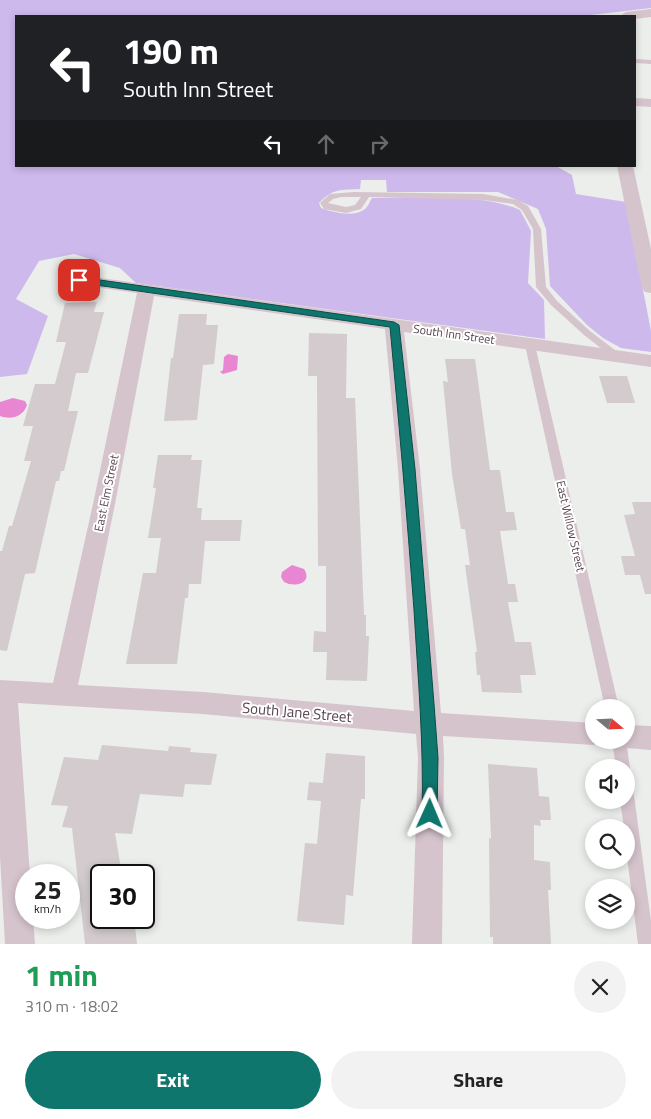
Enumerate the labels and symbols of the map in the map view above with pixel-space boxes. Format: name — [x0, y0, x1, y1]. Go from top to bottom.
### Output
pin — [58, 259, 100, 301]
street label: South Inn Street — [412, 319, 497, 349]
street label: East Elm Street — [89, 452, 124, 533]
street label: East Willow Street — [551, 479, 591, 574]
street label: South Jane Street — [241, 696, 354, 728]
north arrow — [585, 699, 635, 749]
position arrow — [403, 787, 455, 839]
speed limit sign: 30 — [90, 864, 155, 929]

